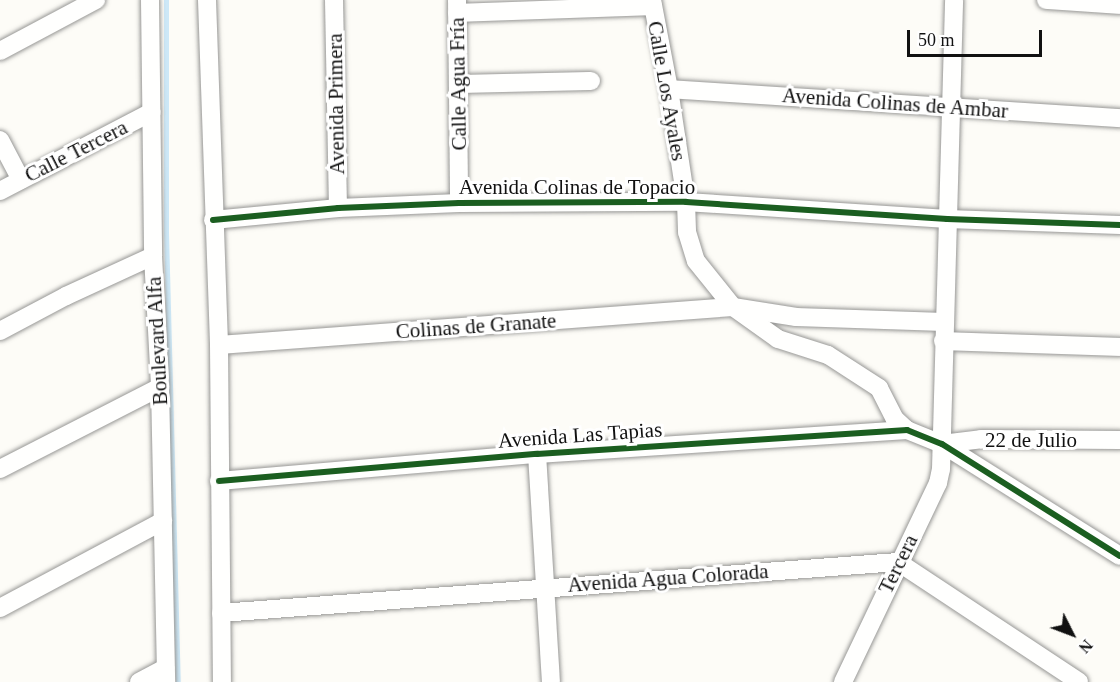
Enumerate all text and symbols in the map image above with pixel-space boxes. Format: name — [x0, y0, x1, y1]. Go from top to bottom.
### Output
street label: Calle Agua Fría — [444, 17, 472, 151]
scale bar — [910, 18, 1045, 56]
street label: Calle Los Ayales — [642, 19, 692, 163]
text: 50 m — [918, 30, 955, 50]
street label: Avenida Primera — [322, 33, 350, 175]
street label: Avenida Colinas de Ambar — [781, 82, 1009, 124]
street label: Calle Tercera — [20, 114, 132, 188]
street label: Avenida Colinas de Topacio — [459, 174, 695, 200]
street label: Boulevard Alfa — [141, 275, 173, 407]
street label: Colinas de Granate — [395, 308, 557, 344]
street label: Avenida Las Tapias — [497, 417, 663, 453]
street label: 22 de Julio — [985, 427, 1077, 453]
street label: Tercera — [873, 530, 923, 598]
street label: Avenida Agua Colorada — [566, 558, 770, 598]
north arrow — [1042, 604, 1102, 664]
text: N — [1076, 636, 1096, 656]

